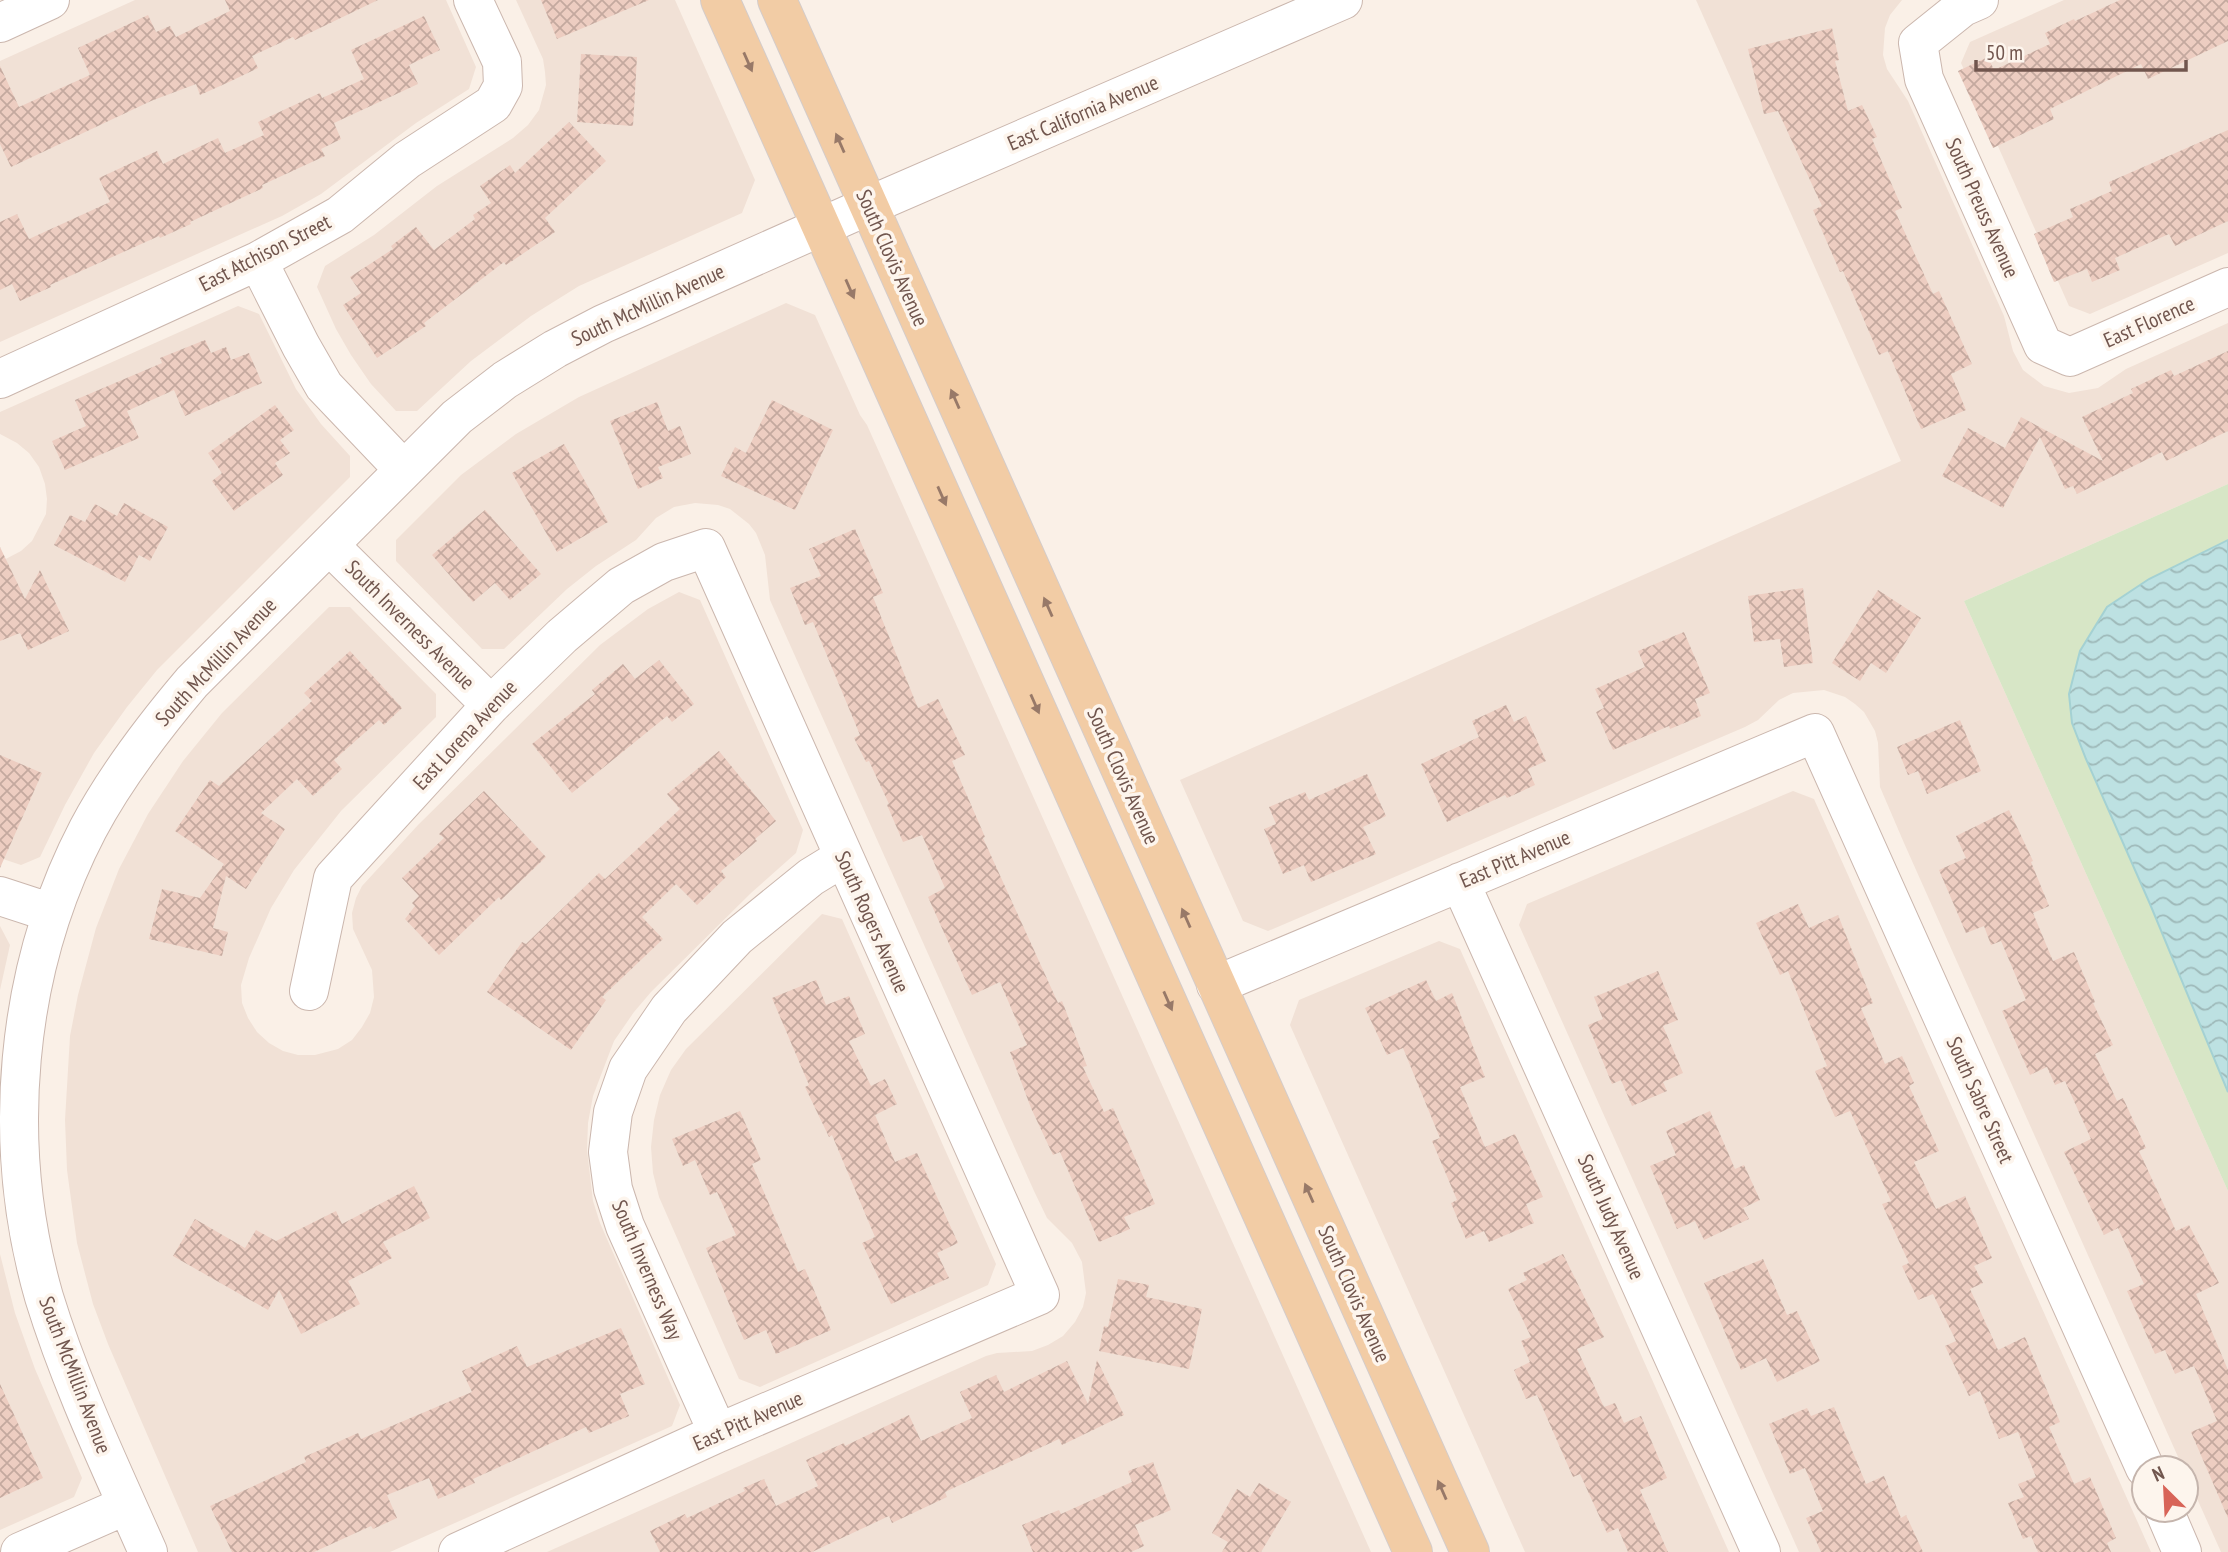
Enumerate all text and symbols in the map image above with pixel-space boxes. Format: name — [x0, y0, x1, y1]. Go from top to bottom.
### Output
scale bar — [1976, 28, 2186, 72]
text: 50 m — [1986, 39, 2023, 66]
one-way arrow — [742, 52, 754, 72]
street label: East California Avenue — [1003, 69, 1162, 156]
one-way arrow — [834, 133, 845, 154]
street label: South Preuss Avenue — [1940, 134, 2025, 282]
street label: South Clovis Avenue — [850, 185, 935, 330]
street label: East Atchison Street — [194, 208, 335, 297]
street label: South McMillin Avenue — [567, 257, 729, 352]
one-way arrow — [844, 279, 856, 299]
street label: East Florence — [2099, 290, 2199, 354]
one-way arrow — [949, 389, 960, 410]
one-way arrow — [937, 486, 948, 507]
street label: South Inverness Avenue — [340, 554, 481, 695]
street label: South McMillin Avenue — [149, 592, 282, 732]
one-way arrow — [1042, 597, 1053, 618]
street label: East Lorena Avenue — [407, 674, 522, 795]
one-way arrow — [1029, 694, 1041, 714]
street label: South Clovis Avenue — [1081, 703, 1166, 848]
street label: East Pitt Avenue — [1456, 823, 1574, 894]
street label: South Rogers Avenue — [829, 847, 916, 997]
one-way arrow — [1180, 908, 1192, 928]
one-way arrow — [1163, 991, 1174, 1012]
street label: South Sabre Street — [1941, 1032, 2020, 1167]
street label: South Judy Avenue — [1572, 1150, 1651, 1284]
one-way arrow — [1303, 1183, 1315, 1203]
street label: South Inverness Way — [606, 1196, 689, 1344]
street label: South Clovis Avenue — [1312, 1221, 1397, 1366]
street label: South McMillin Avenue — [33, 1293, 118, 1457]
street label: East Pitt Avenue — [689, 1384, 807, 1457]
north arrow — [2130, 1454, 2200, 1524]
text: N — [2149, 1460, 2168, 1487]
one-way arrow — [1436, 1480, 1448, 1500]

